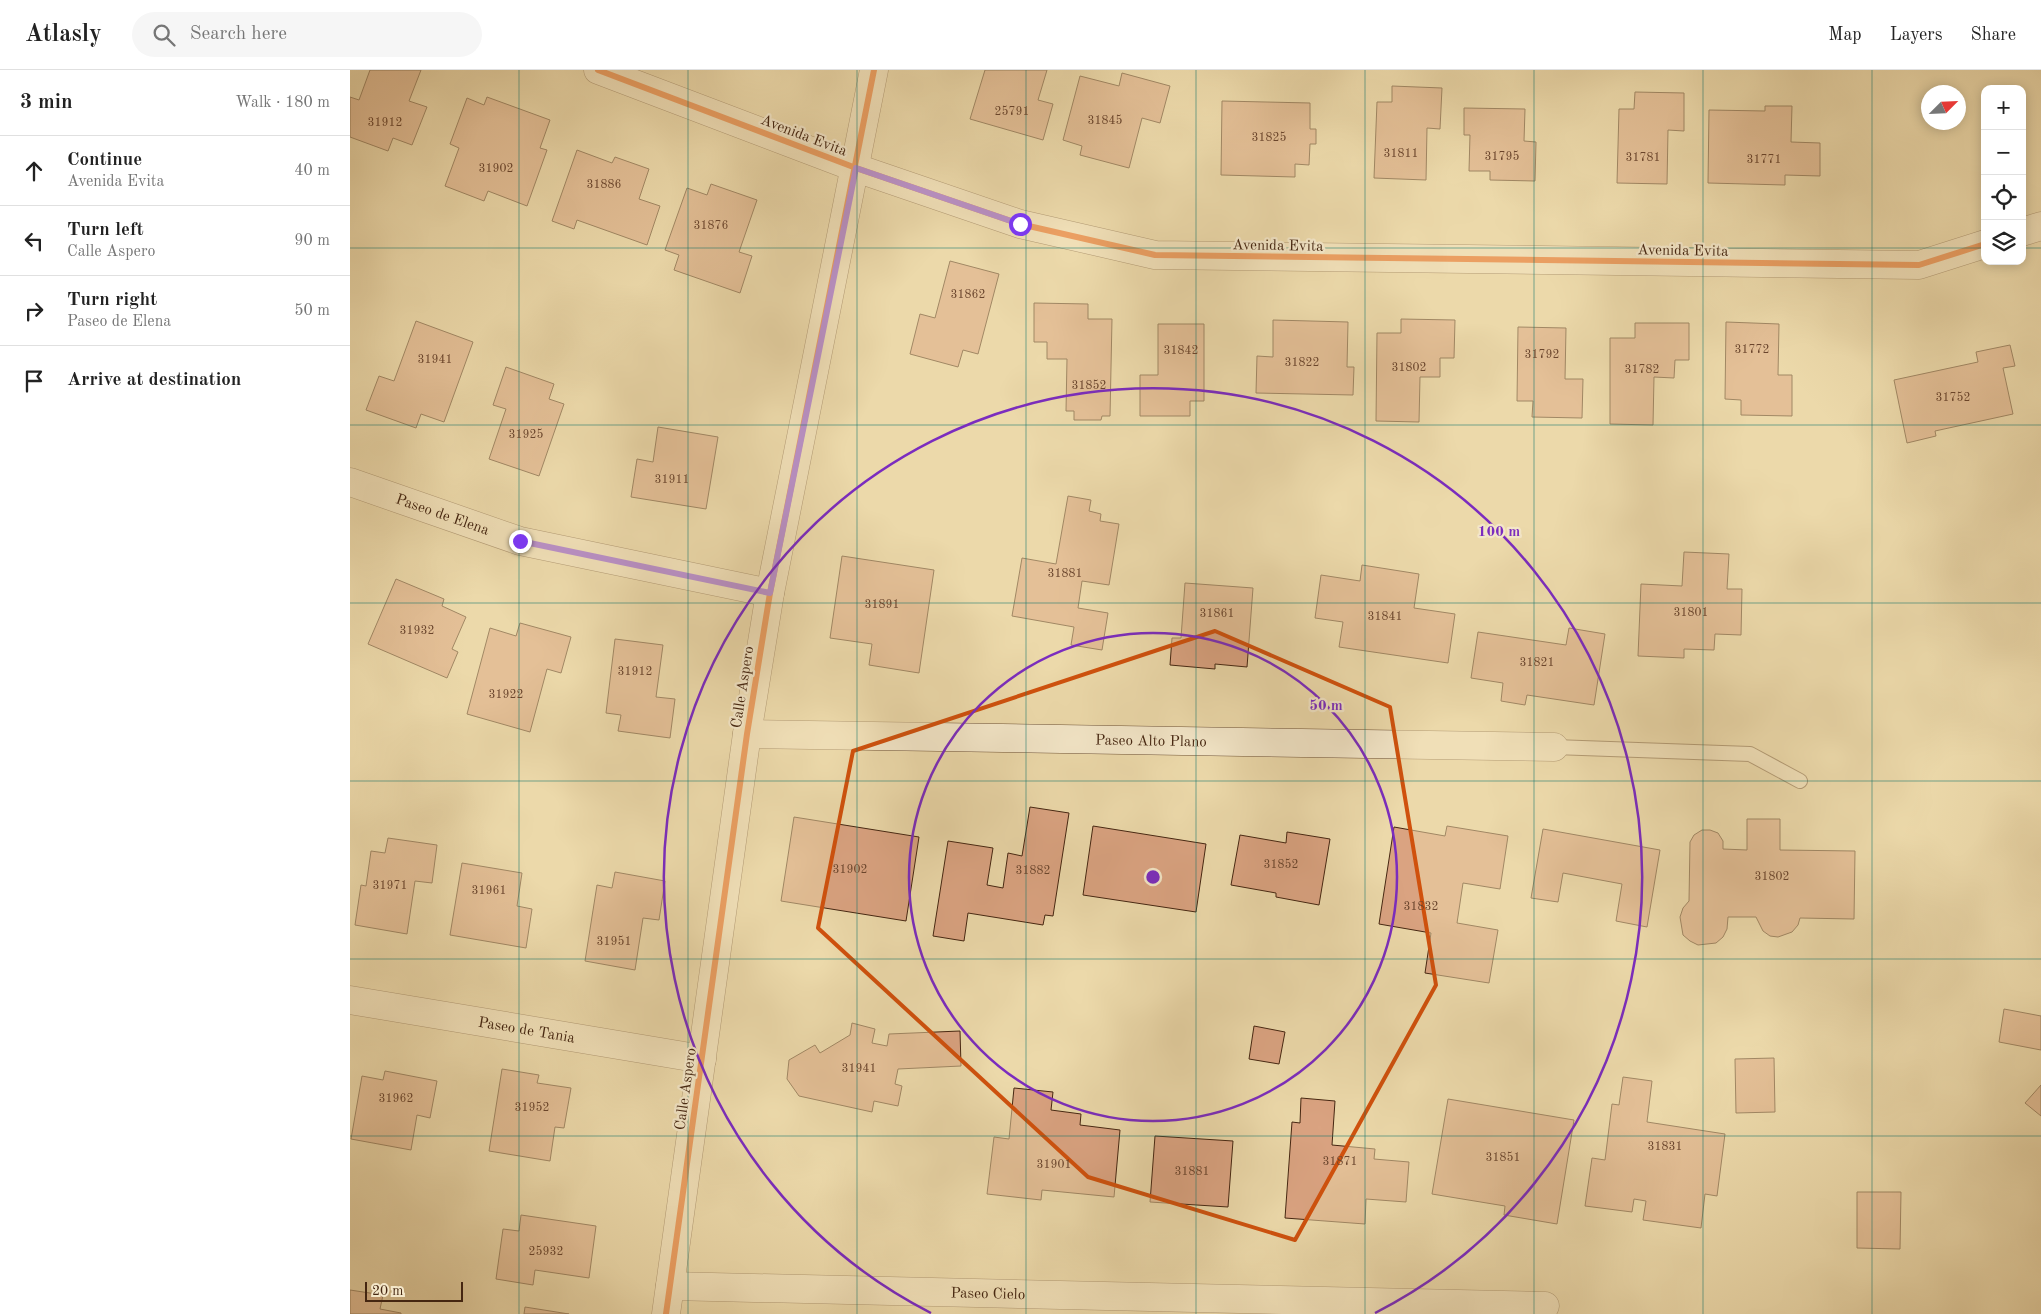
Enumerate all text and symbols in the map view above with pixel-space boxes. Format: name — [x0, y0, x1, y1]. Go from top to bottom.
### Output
search box — [132, 12, 482, 57]
icon: search — [150, 21, 178, 49]
text: Atlasly — [25, 23, 102, 47]
text: Search here — [190, 25, 287, 44]
text: Map — [1828, 26, 1862, 44]
text: Layers — [1890, 26, 1942, 44]
text: Share — [1970, 26, 2016, 44]
north arrow — [1921, 85, 1966, 130]
map controls — [1981, 85, 2026, 265]
button: + — [1981, 85, 2026, 130]
text: 3 min — [20, 92, 73, 113]
text: Walk · 180 m — [235, 95, 330, 111]
house number: 25791 — [995, 105, 1029, 118]
street label: Avenida Evita — [758, 113, 849, 160]
house number: 31845 — [1088, 114, 1122, 127]
house number: 31912 — [368, 117, 402, 129]
button: − — [1981, 130, 2026, 175]
house number: 31825 — [1252, 131, 1286, 144]
house number: 31811 — [1384, 148, 1418, 160]
house number: 31795 — [1485, 150, 1519, 163]
text: Continue — [67, 151, 142, 170]
house number: 31781 — [1626, 152, 1660, 164]
house number: 31771 — [1747, 154, 1781, 166]
icon: ahead — [20, 157, 48, 185]
text: 40 m — [294, 163, 330, 179]
house number: 31902 — [479, 163, 513, 175]
text: Avenida Evita — [67, 174, 164, 190]
button: locate — [1981, 175, 2026, 220]
house number: 31886 — [587, 179, 621, 191]
route start — [1009, 213, 1032, 236]
house number: 31876 — [694, 220, 728, 232]
button: layers — [1981, 220, 2026, 265]
text: Turn left — [67, 221, 144, 240]
icon: left — [20, 227, 48, 255]
text: 90 m — [294, 233, 330, 249]
street label: Avenida Evita — [1232, 238, 1324, 255]
street label: Avenida Evita — [1637, 243, 1729, 260]
text: Calle Aspero — [67, 244, 155, 260]
house number: 31862 — [951, 289, 985, 301]
text: Turn right — [67, 291, 157, 310]
icon: right — [20, 297, 48, 325]
text: 50 m — [294, 303, 330, 319]
text: Paseo de Elena — [67, 314, 171, 330]
house number: 31772 — [1735, 344, 1769, 356]
house number: 31842 — [1164, 345, 1198, 357]
house number: 31792 — [1525, 349, 1559, 361]
house number: 31941 — [418, 354, 452, 366]
house number: 31822 — [1285, 357, 1319, 369]
house number: 31802 — [1392, 362, 1426, 374]
house number: 31782 — [1625, 364, 1659, 376]
icon: arrive — [20, 367, 48, 395]
text: Arrive at destination — [67, 371, 241, 390]
house number: 31852 — [1072, 379, 1106, 392]
house number: 31752 — [1936, 391, 1970, 404]
house number: 31925 — [509, 428, 543, 441]
house number: 31911 — [655, 474, 689, 486]
street label: Paseo de Elena — [393, 492, 491, 539]
text: 100 m — [1478, 525, 1520, 540]
route end — [509, 530, 532, 553]
house number: 31881 — [1048, 568, 1082, 580]
house number: 31891 — [865, 599, 899, 611]
house number: 31801 — [1674, 607, 1708, 619]
house number: 31861 — [1200, 608, 1234, 620]
house number: 31841 — [1368, 611, 1402, 623]
house number: 31932 — [400, 625, 434, 637]
street label: Calle Aspero — [730, 645, 757, 729]
house number: 31821 — [1520, 657, 1554, 669]
house number: 31912 — [618, 666, 652, 678]
house number: 31922 — [489, 689, 523, 701]
text: 50 m — [1309, 699, 1343, 714]
street label: Paseo Alto Plano — [1095, 734, 1207, 750]
house number: 31852 — [1264, 858, 1298, 871]
house number: 31902 — [833, 864, 867, 876]
house number: 31882 — [1016, 865, 1050, 877]
centre of rings — [1144, 868, 1162, 886]
house number: 31802 — [1755, 871, 1789, 883]
house number: 31971 — [373, 880, 407, 892]
house number: 31961 — [472, 885, 506, 897]
house number: 31832 — [1404, 901, 1438, 913]
house number: 31951 — [597, 935, 631, 948]
street label: Paseo de Tania — [477, 1016, 576, 1047]
street label: Calle Aspero — [673, 1047, 700, 1131]
house number: 31941 — [842, 1063, 876, 1075]
house number: 31962 — [379, 1093, 413, 1105]
house number: 31952 — [515, 1101, 549, 1114]
house number: 31831 — [1648, 1141, 1682, 1153]
house number: 31851 — [1486, 1151, 1520, 1164]
house number: 31871 — [1323, 1156, 1357, 1168]
house number: 31901 — [1037, 1159, 1071, 1171]
house number: 31881 — [1175, 1166, 1209, 1178]
house number: 25932 — [529, 1245, 563, 1258]
scale bar — [365, 1279, 462, 1302]
text: 20 m — [372, 1284, 403, 1298]
street label: Paseo Cielo — [950, 1286, 1025, 1303]

